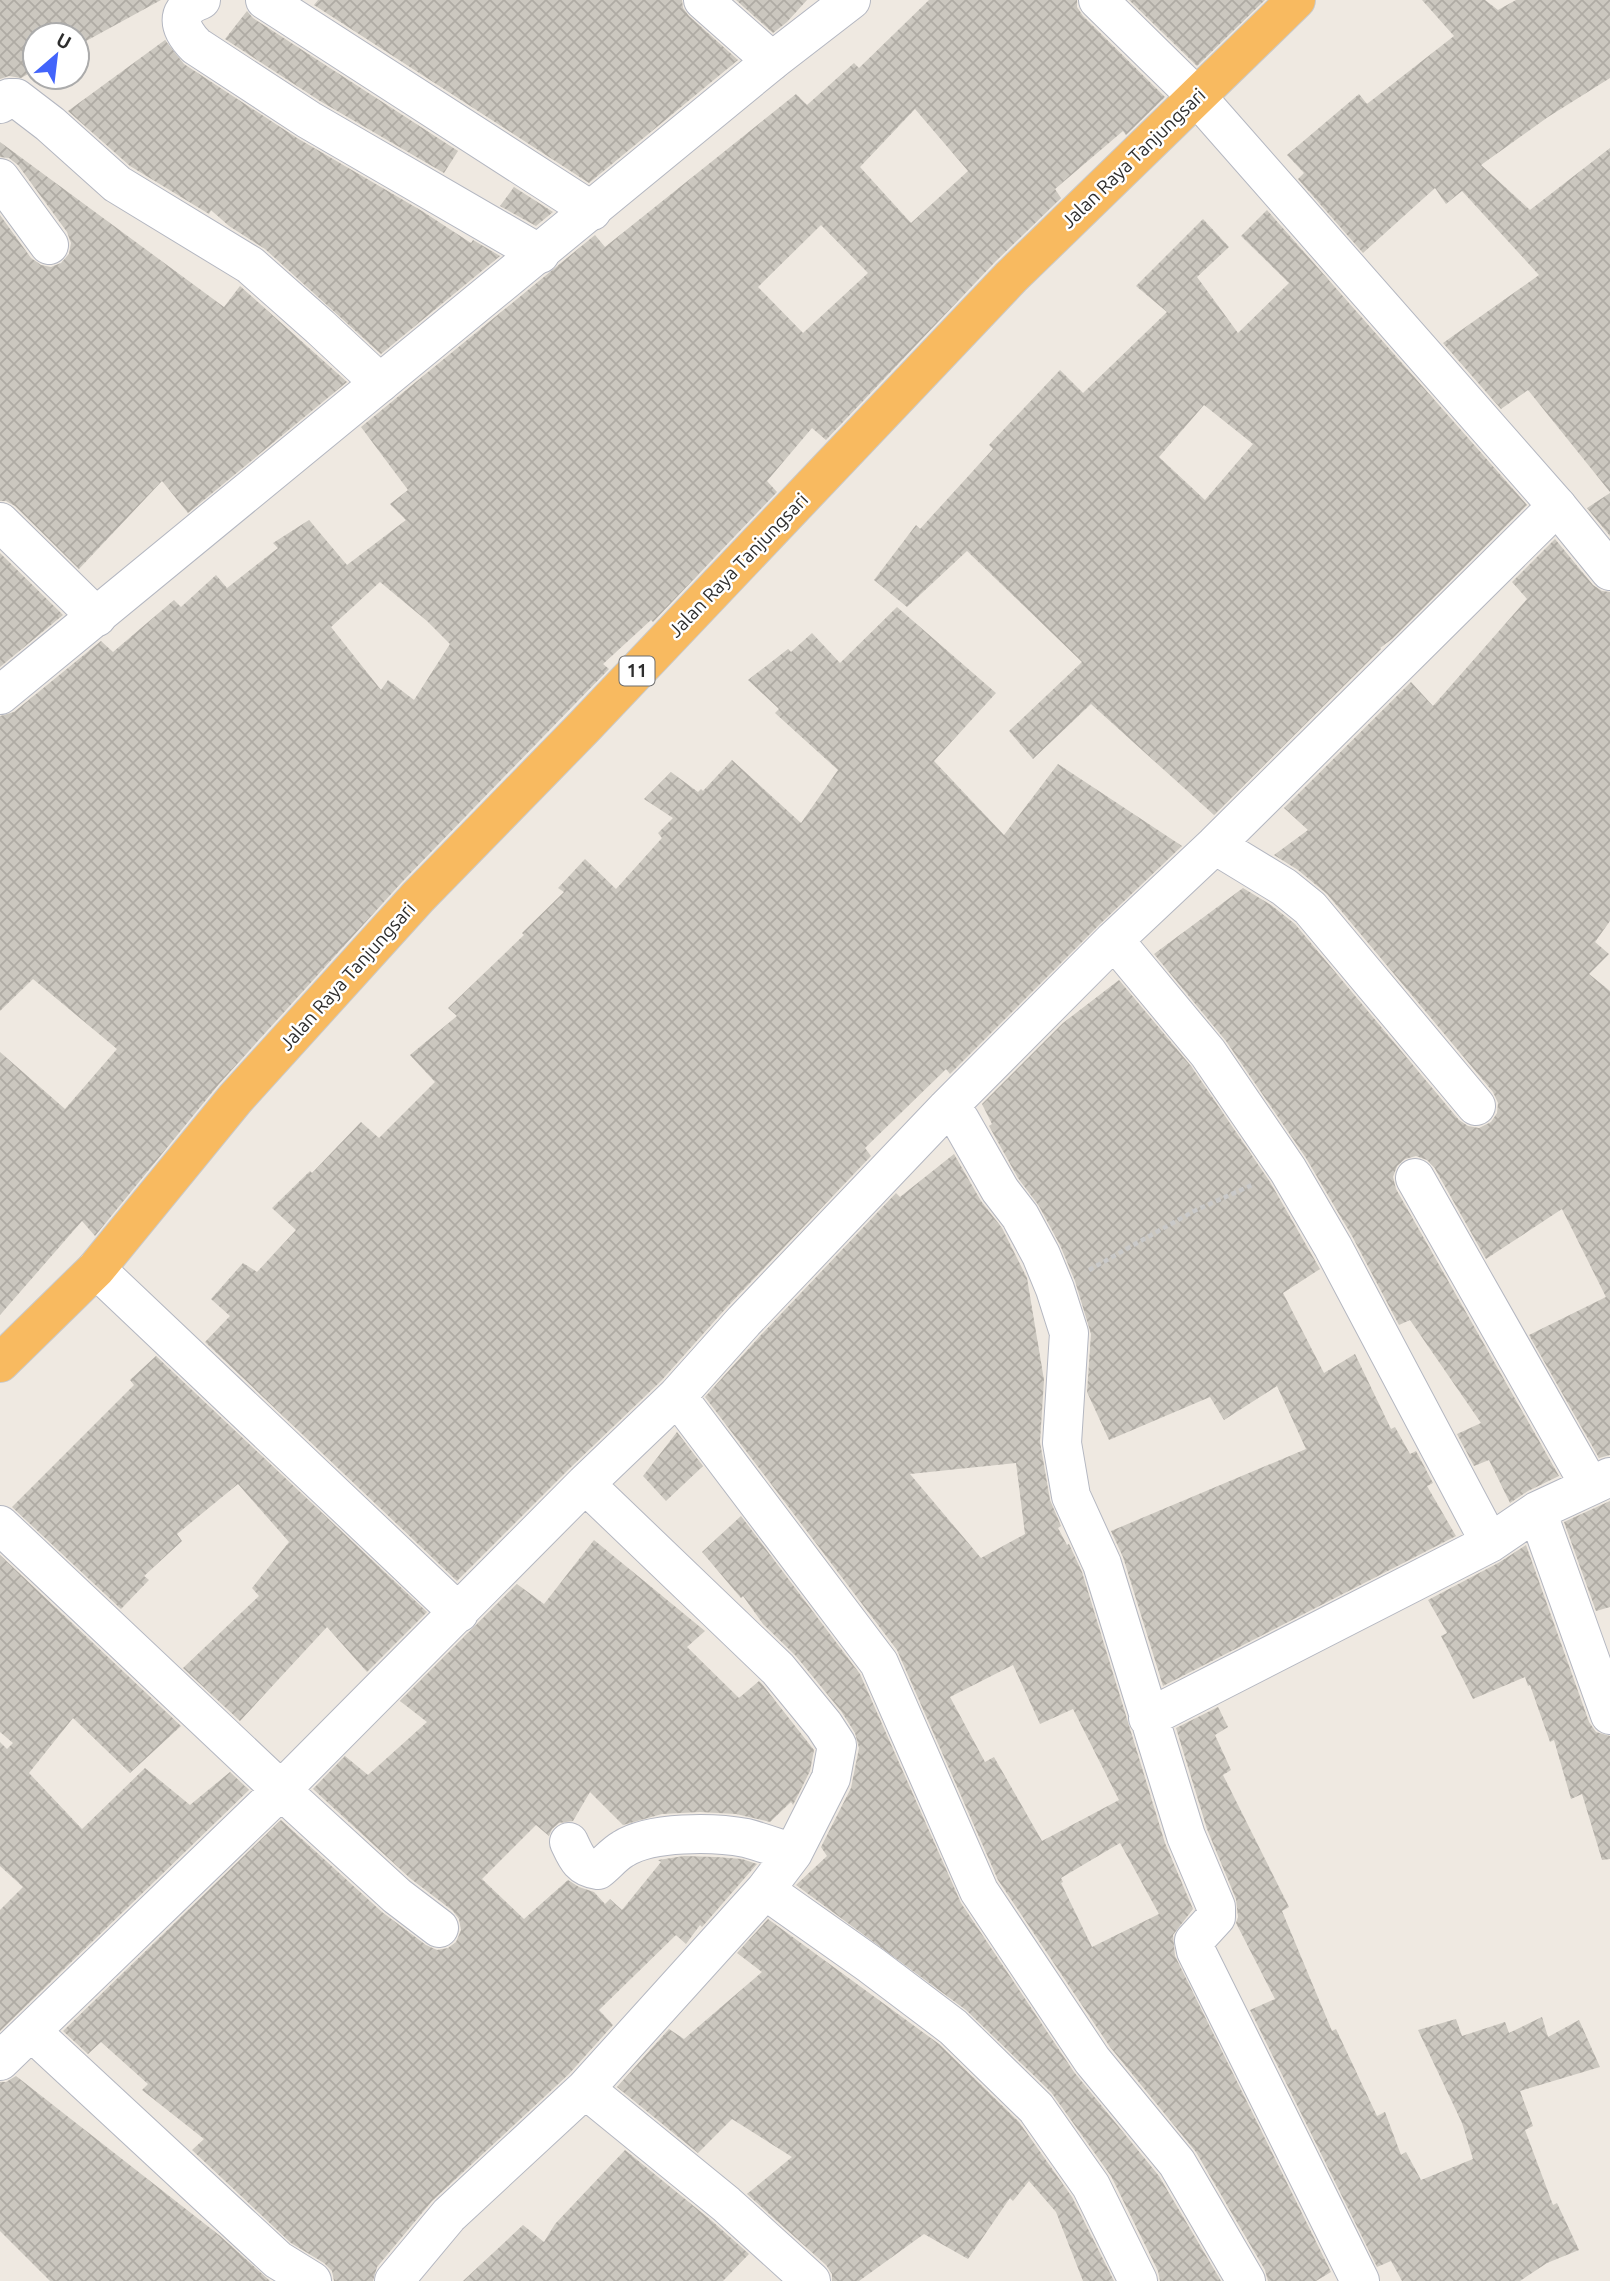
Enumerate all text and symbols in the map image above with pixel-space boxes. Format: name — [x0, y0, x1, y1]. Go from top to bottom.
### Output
north arrow — [21, 21, 91, 91]
text: U — [53, 28, 75, 54]
street label: Jalan Raya Tanjungsari — [1057, 84, 1209, 232]
street label: Jalan Raya Tanjungsari — [664, 489, 812, 641]
road number: 11 — [620, 656, 654, 686]
street label: Jalan Raya Tanjungsari — [275, 898, 419, 1054]

